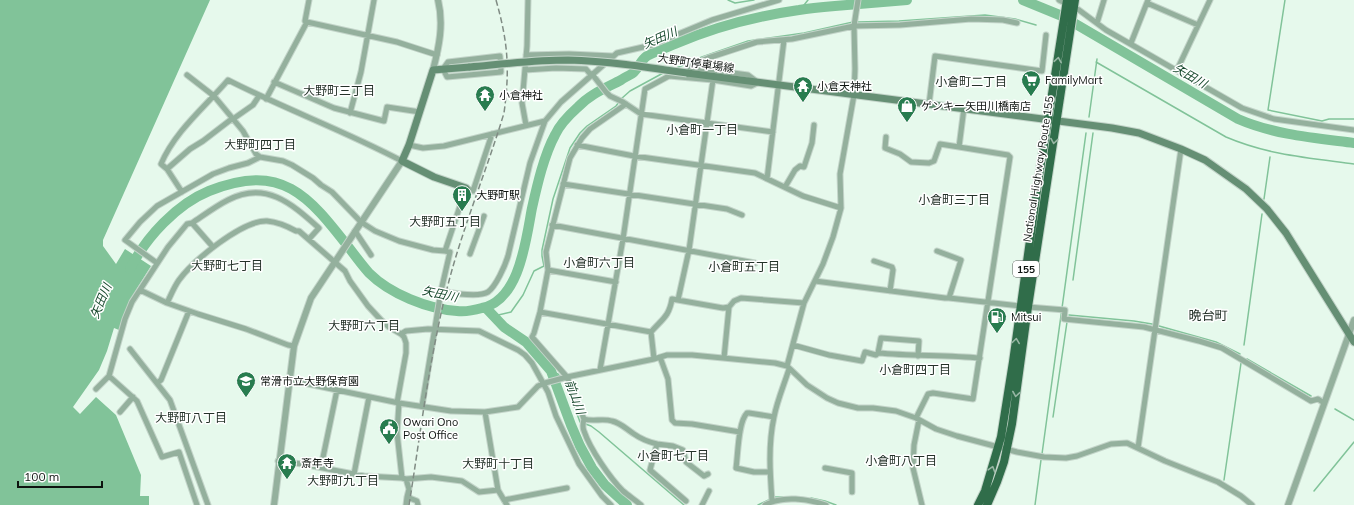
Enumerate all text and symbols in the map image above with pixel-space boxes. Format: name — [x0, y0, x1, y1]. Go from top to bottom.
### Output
water label: 矢田川 — [640, 23, 681, 51]
street label: 大野町停車場線 — [657, 51, 735, 75]
one-way arrow — [1053, 57, 1062, 63]
water label: 矢田川 — [1171, 60, 1211, 92]
supermarket icon: FamilyMart — [1020, 69, 1042, 97]
place label: FamilyMart — [1045, 73, 1103, 87]
district label: 小倉町二丁目 — [935, 74, 1007, 89]
temple icon: 小倉天神社 — [792, 75, 814, 103]
place label: 小倉天神社 — [817, 79, 872, 93]
district label: 大野町三丁目 — [303, 83, 375, 98]
temple icon: 小倉神社 — [474, 84, 496, 112]
place label: 小倉神社 — [499, 88, 543, 102]
shop icon: ゲンキー矢田川橋南店 — [896, 95, 918, 123]
street label: National Highway Route 155 — [1020, 95, 1057, 243]
place label: ゲンキー矢田川橋南店 — [921, 99, 1031, 113]
district label: 小倉町一丁目 — [666, 122, 738, 137]
district label: 大野町四丁目 — [224, 137, 296, 152]
one-way arrow — [1050, 138, 1059, 144]
building icon: 大野町駅 — [451, 184, 473, 212]
place label: 大野町駅 — [476, 188, 520, 202]
district label: 小倉町三丁目 — [918, 192, 990, 207]
district label: 大野町五丁目 — [409, 214, 481, 229]
district label: 小倉町六丁目 — [563, 255, 635, 270]
district label: 大野町七丁目 — [191, 258, 263, 273]
district label: 小倉町五丁目 — [708, 259, 780, 274]
road number: 155 — [1013, 261, 1039, 277]
water label: 矢田川 — [87, 279, 115, 320]
water label: 矢田川 — [421, 282, 461, 305]
fuel station icon: Mitsui — [986, 306, 1008, 334]
district label: 晩台町 — [1188, 307, 1228, 323]
place label: Mitsui — [1011, 310, 1041, 324]
district label: 大野町六丁目 — [328, 318, 400, 333]
one-way arrow — [1011, 338, 1020, 344]
district label: 小倉町四丁目 — [879, 362, 951, 377]
school or university icon: 常滑市立大野保育園 — [235, 370, 257, 398]
place label: 常滑市立大野保育園 — [260, 374, 359, 388]
water label: 前山川 — [562, 377, 589, 418]
one-way arrow — [1012, 391, 1021, 397]
district label: 大野町八丁目 — [155, 410, 227, 425]
place label: Owari Ono Post Office — [403, 415, 458, 442]
public building icon: Owari Ono Post Office — [378, 417, 400, 445]
district label: 小倉町七丁目 — [637, 448, 709, 463]
temple icon: 斎年寺 — [276, 452, 298, 480]
district label: 小倉町八丁目 — [865, 453, 937, 468]
place label: 斎年寺 — [301, 456, 334, 470]
district label: 大野町十丁目 — [462, 456, 534, 471]
scale bar — [18, 463, 102, 489]
one-way arrow — [987, 465, 996, 472]
text: 100 m — [24, 469, 59, 484]
district label: 大野町九丁目 — [307, 473, 379, 488]

